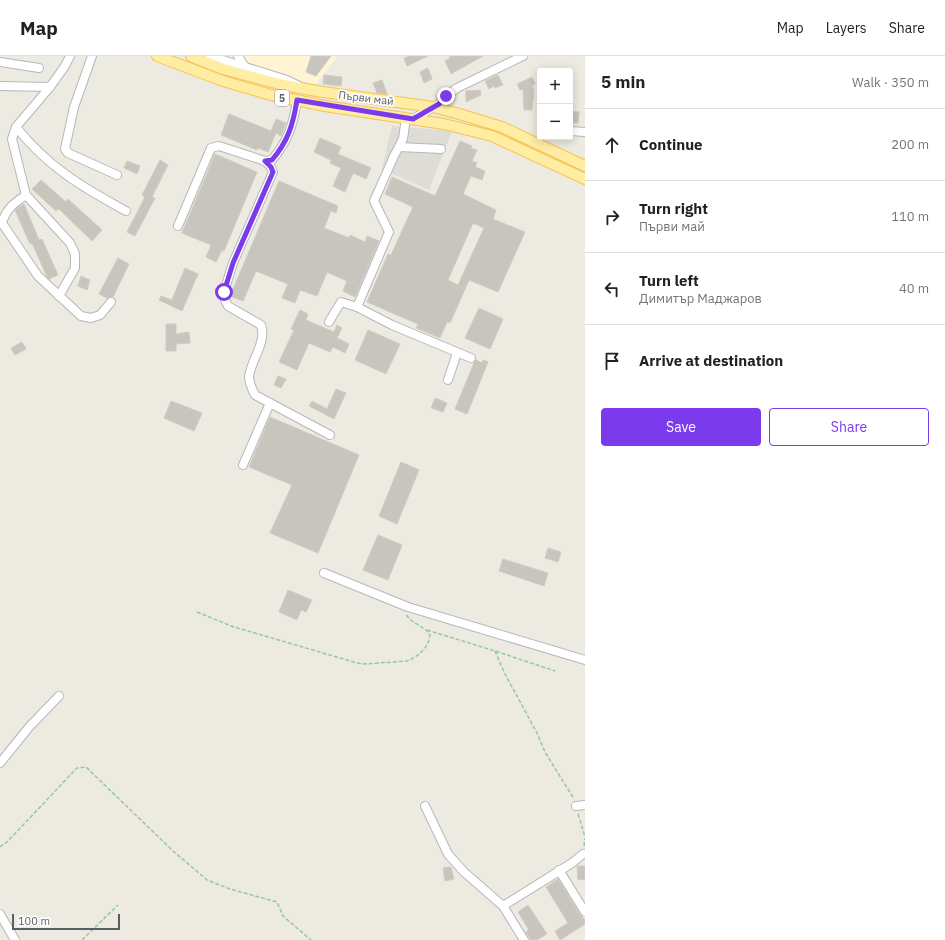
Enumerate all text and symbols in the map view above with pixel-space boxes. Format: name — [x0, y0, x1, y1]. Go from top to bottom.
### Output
text: Map — [20, 16, 58, 40]
text: Map — [777, 19, 804, 37]
text: Layers — [826, 19, 867, 37]
text: Share — [889, 19, 925, 37]
map controls — [537, 68, 573, 140]
button: + — [537, 68, 573, 104]
text: 5 min — [601, 71, 645, 93]
text: Walk · 350 m — [852, 74, 929, 91]
route end — [437, 87, 455, 105]
street label: Първи май — [338, 88, 394, 108]
road number: 5 — [275, 90, 289, 106]
button: − — [537, 104, 573, 140]
icon: ahead — [601, 134, 623, 156]
text: Continue — [639, 135, 703, 154]
text: 200 m — [891, 136, 929, 153]
text: Turn right — [639, 199, 708, 218]
icon: right — [601, 206, 623, 228]
text: 110 m — [891, 208, 929, 225]
text: Първи май — [639, 218, 705, 235]
text: Turn left — [639, 271, 699, 290]
icon: left — [601, 278, 623, 300]
text: 40 m — [899, 280, 929, 297]
route start — [215, 283, 233, 301]
text: Димитър Маджаров — [639, 290, 762, 307]
icon: arrive — [601, 350, 623, 372]
text: Arrive at destination — [639, 351, 783, 370]
button: Save — [601, 408, 761, 446]
button: Share — [769, 408, 929, 446]
scale bar — [12, 912, 120, 931]
text: 100 m — [18, 914, 50, 928]

